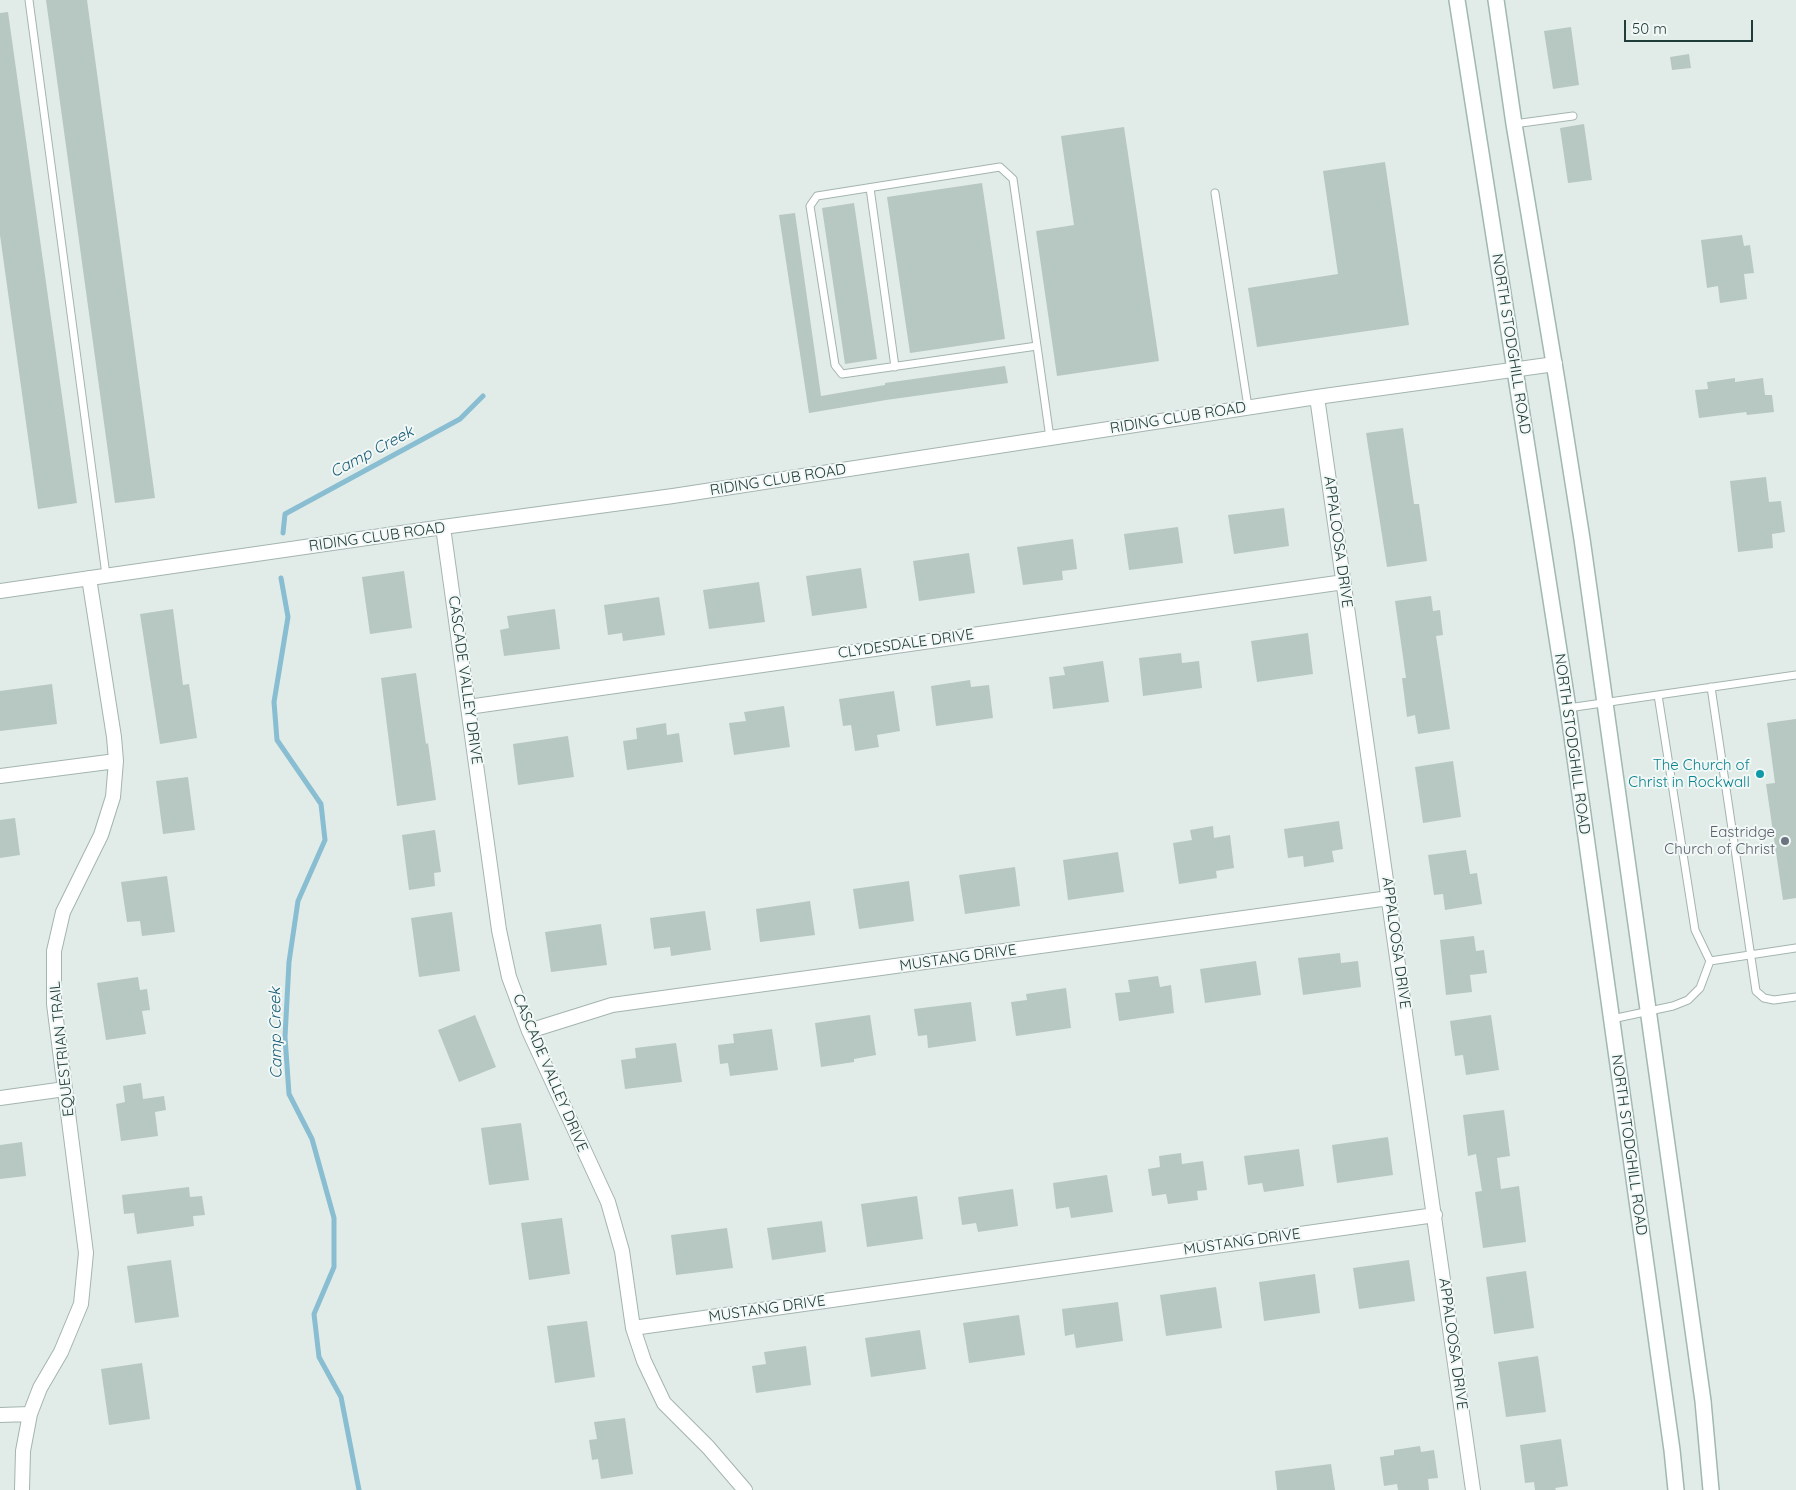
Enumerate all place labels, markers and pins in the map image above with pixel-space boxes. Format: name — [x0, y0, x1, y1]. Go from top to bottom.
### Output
place label: The Church of Christ in Rockwall — [1628, 756, 1750, 791]
marker: The Church of Christ in Rockwall — [1754, 768, 1766, 780]
place label: Eastridge Church of Christ — [1664, 823, 1775, 858]
marker: Eastridge Church of Christ — [1779, 835, 1791, 847]

